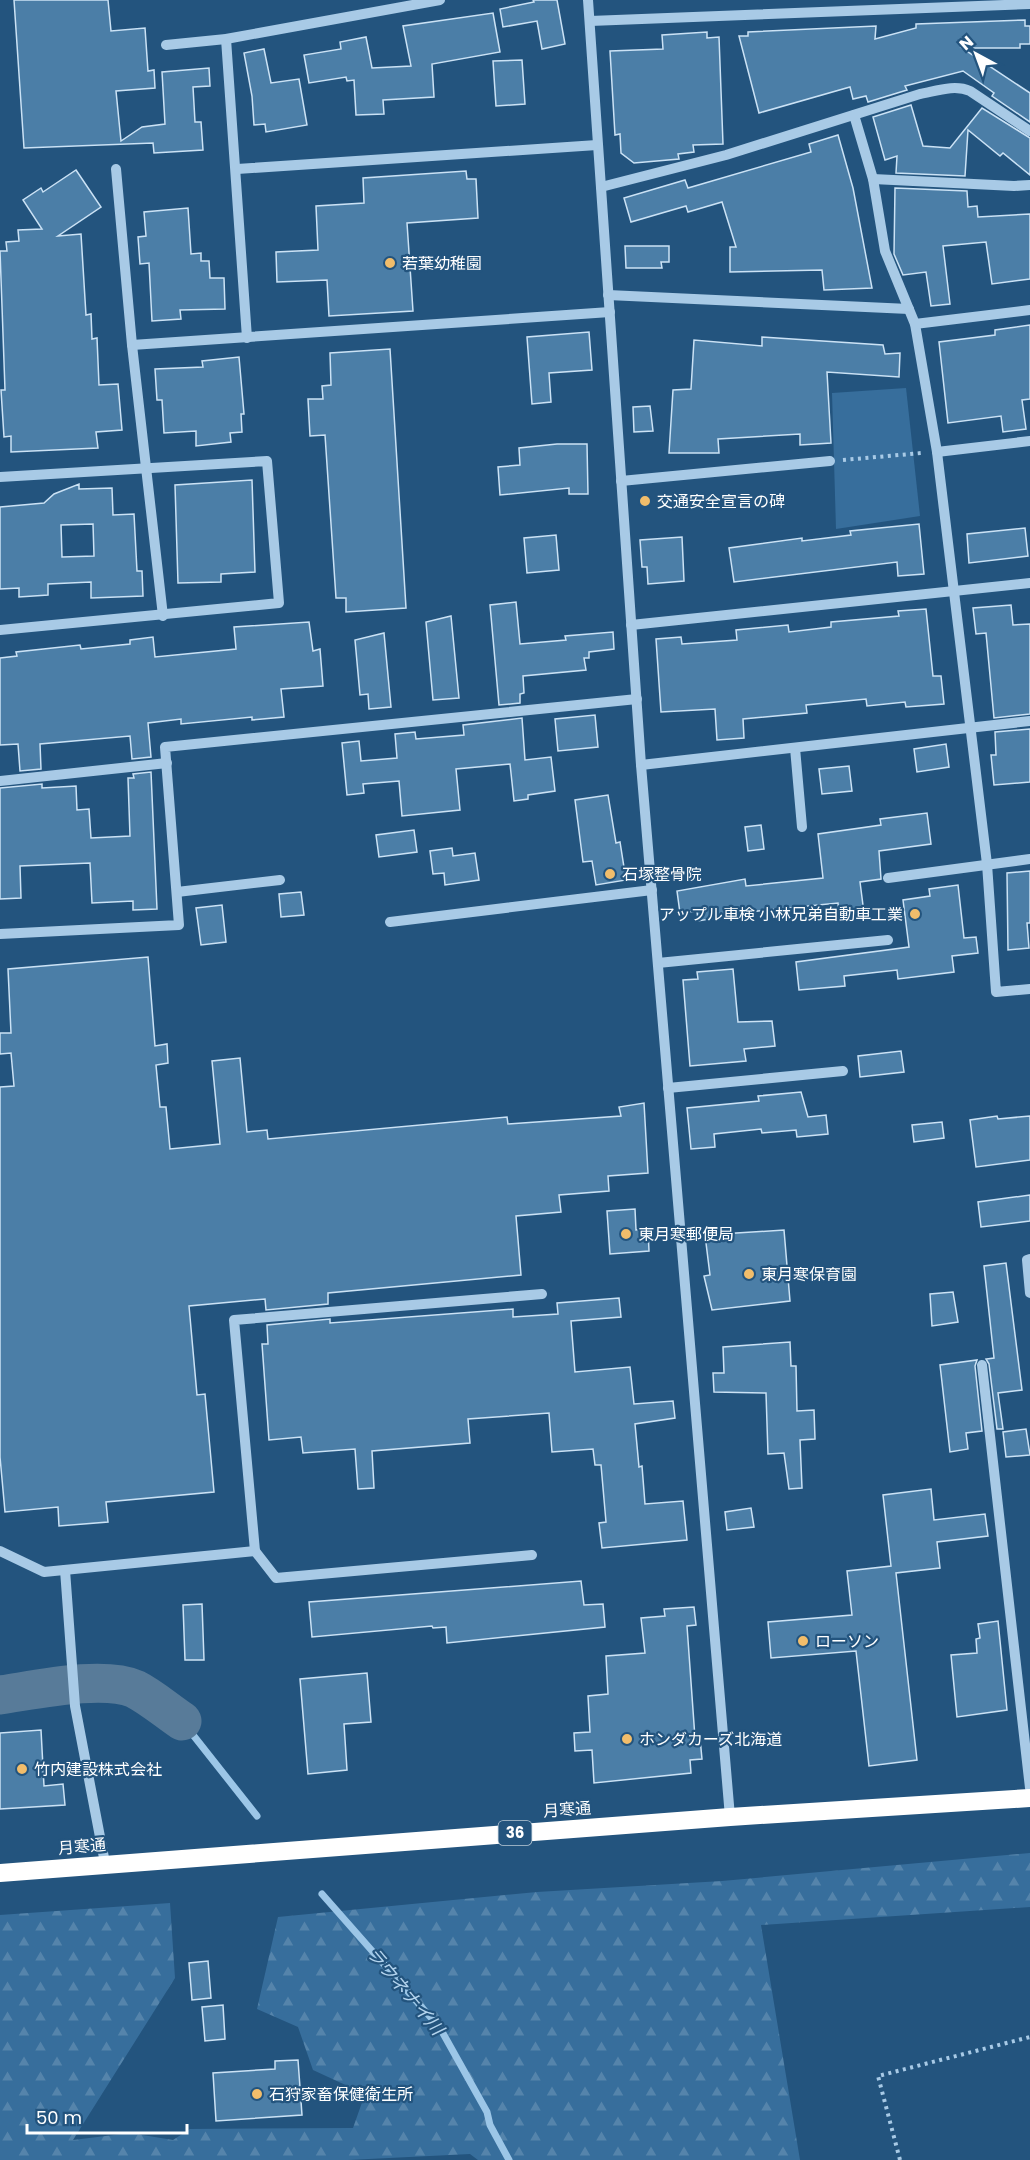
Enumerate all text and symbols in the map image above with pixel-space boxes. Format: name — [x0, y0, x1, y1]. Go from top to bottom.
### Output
north arrow — [946, 24, 1006, 84]
text: N — [954, 30, 979, 56]
place label: 若葉幼稚園 — [402, 252, 482, 275]
marker: 若葉幼稚園 — [383, 256, 397, 270]
place label: 交通安全宣言の碑 — [657, 490, 785, 513]
marker: 交通安全宣言の碑 — [638, 494, 652, 508]
place label: 石塚整骨院 — [622, 863, 702, 886]
marker: 石塚整骨院 — [603, 867, 617, 881]
place label: アップル車検 小林兄弟自動車工業 — [659, 903, 903, 926]
marker: アップル車検 小林兄弟自動車工業 — [908, 907, 922, 921]
place label: 東月寒郵便局 — [638, 1223, 734, 1246]
marker: 東月寒郵便局 — [619, 1227, 633, 1241]
place label: 東月寒保育園 — [761, 1263, 857, 1286]
marker: 東月寒保育園 — [742, 1267, 756, 1281]
place label: ローソン — [815, 1630, 879, 1653]
marker: ローソン — [796, 1634, 810, 1648]
place label: ホンダカーズ北海道 — [639, 1728, 782, 1751]
marker: ホンダカーズ北海道 — [620, 1732, 634, 1746]
place label: 竹内建設株式会社 — [34, 1758, 162, 1781]
marker: 竹内建設株式会社 — [15, 1762, 29, 1776]
street label: 月寒通 — [542, 1796, 592, 1823]
road number: 36 — [498, 1821, 532, 1845]
street label: 月寒通 — [57, 1833, 107, 1860]
water label: ラウネナイ川 — [361, 1941, 451, 2042]
place label: 石狩家畜保健衛生所 — [269, 2083, 413, 2106]
marker: 石狩家畜保健衛生所 — [250, 2087, 264, 2101]
scale bar — [27, 2097, 188, 2135]
text: 50 m — [36, 2105, 82, 2130]

